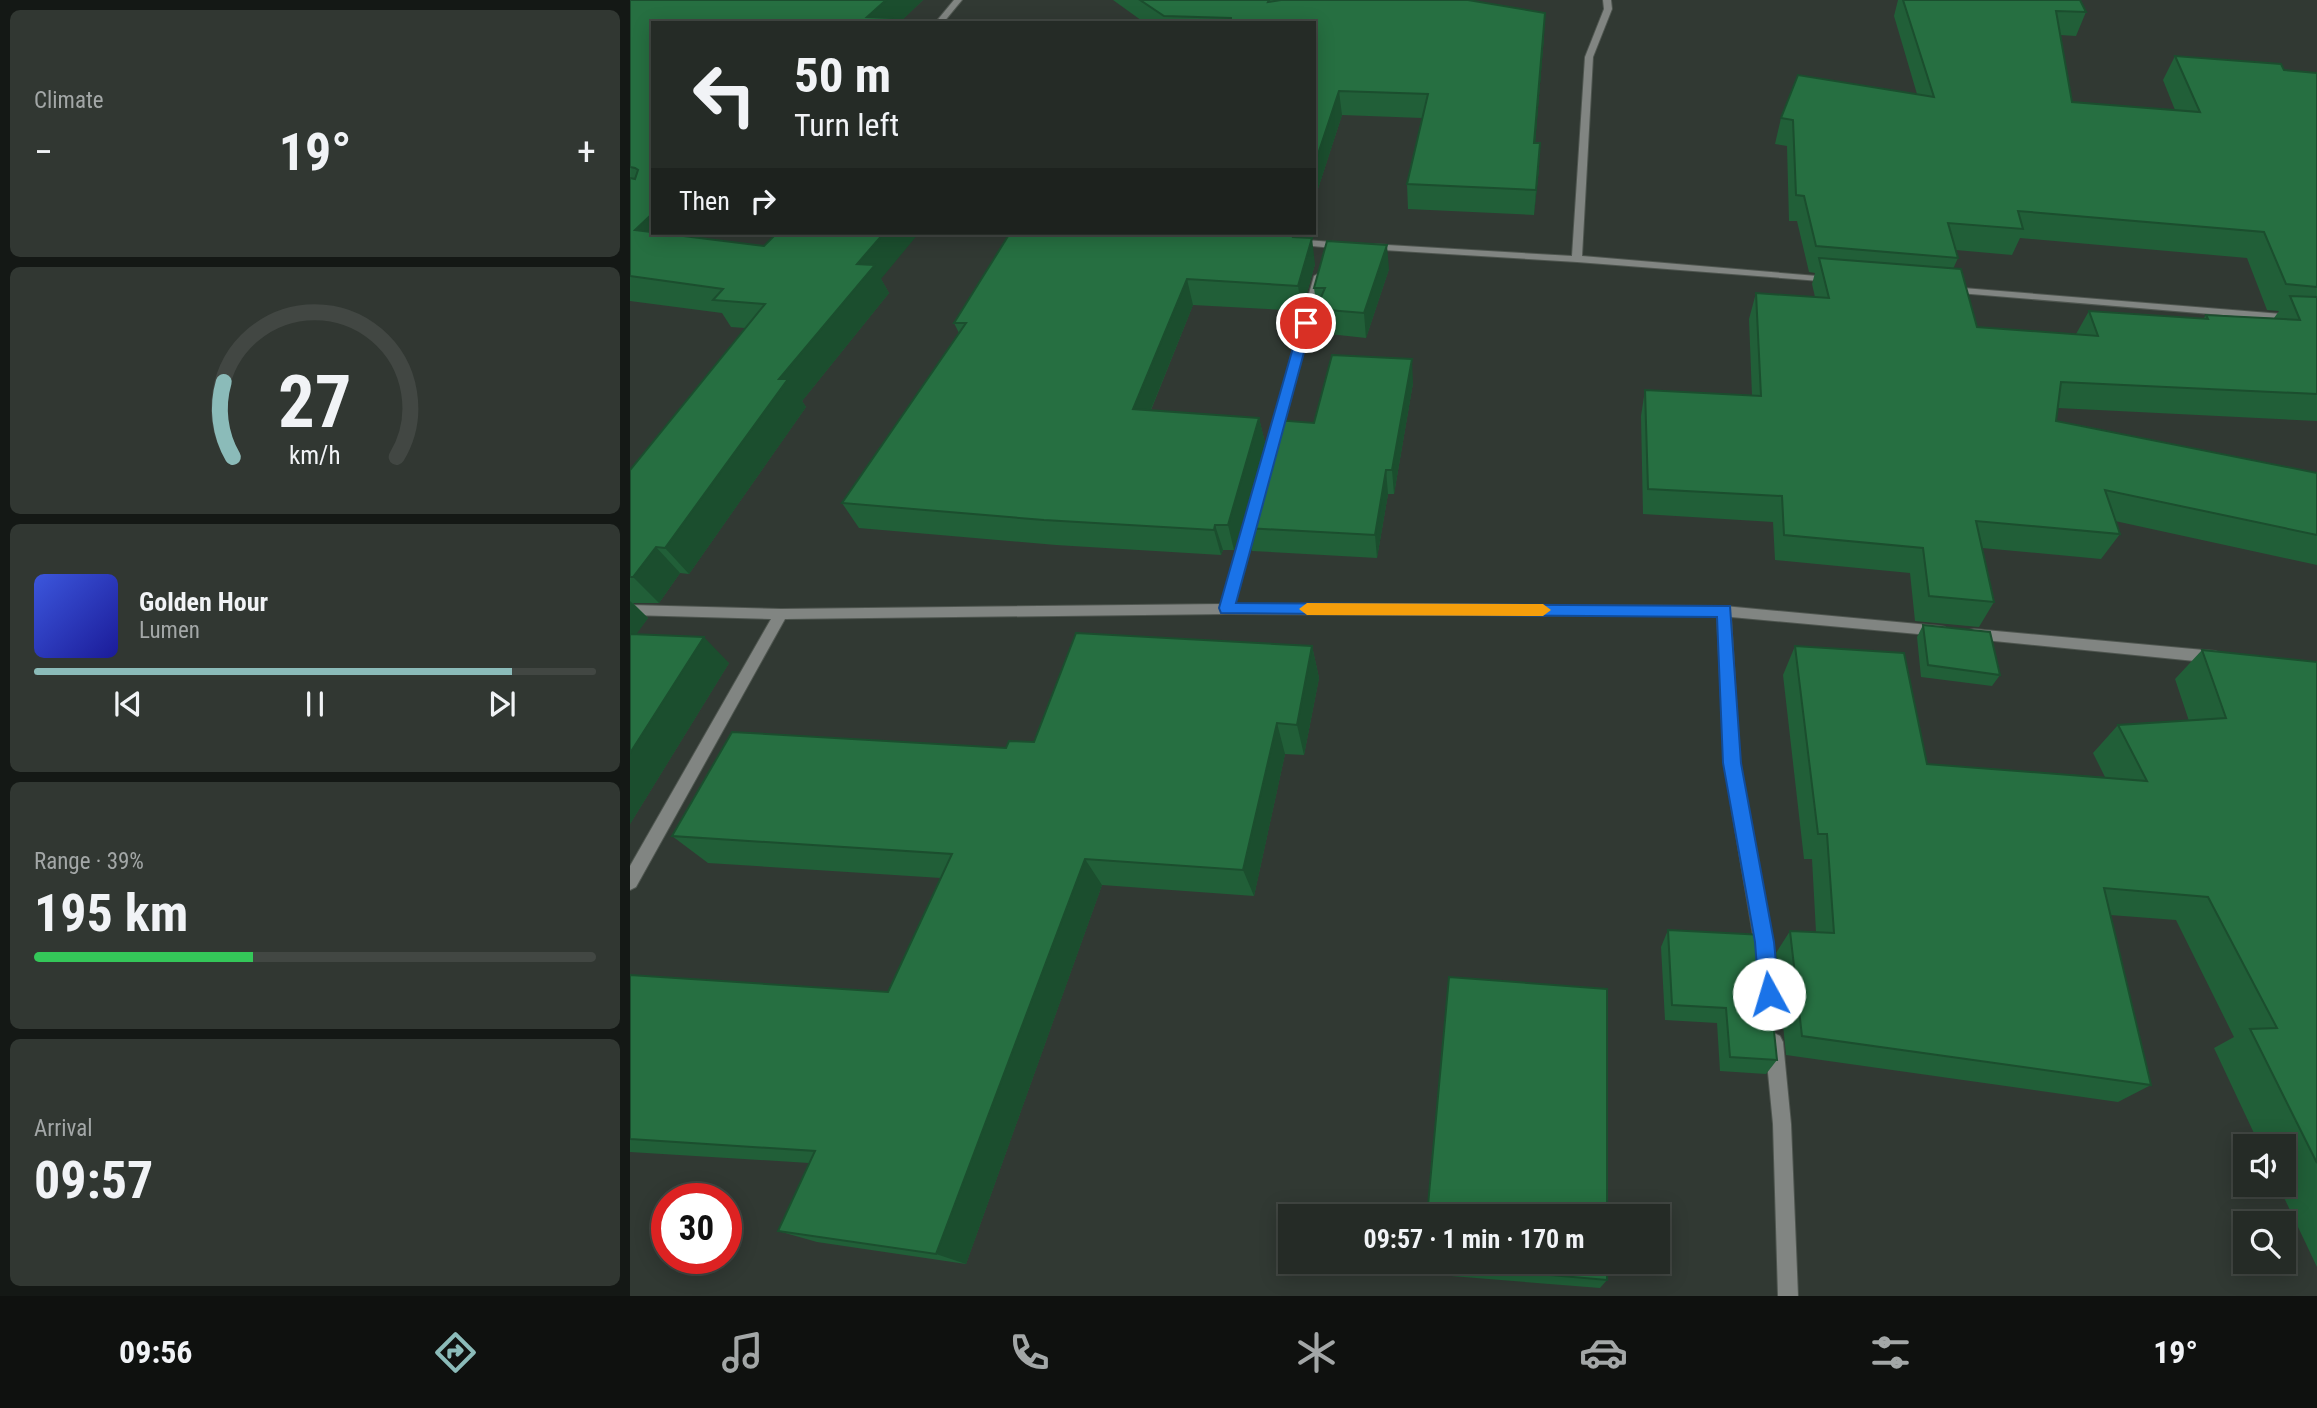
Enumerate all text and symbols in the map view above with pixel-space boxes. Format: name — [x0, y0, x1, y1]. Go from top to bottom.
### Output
text: 50 m — [794, 47, 891, 104]
icon: left — [679, 49, 770, 140]
text: Climate — [34, 87, 104, 114]
text: Turn left — [794, 106, 899, 144]
text: 19° — [279, 122, 351, 183]
text: − — [34, 130, 53, 174]
text: + — [577, 130, 596, 174]
icon: right — [744, 182, 782, 220]
text: Then — [679, 186, 730, 216]
pin — [1276, 293, 1336, 353]
icon: arrive — [1287, 304, 1325, 342]
text: 27 — [278, 359, 352, 445]
text: km/h — [289, 441, 341, 470]
text: Golden Hour — [139, 587, 268, 617]
text: Lumen — [139, 617, 200, 644]
icon: previous — [109, 685, 147, 723]
icon: pause — [296, 685, 334, 723]
icon: next — [483, 685, 521, 723]
text: Range · 39% — [34, 848, 144, 875]
text: 195 km — [34, 883, 188, 944]
position arrow — [1732, 957, 1806, 1031]
text: Arrival — [34, 1115, 93, 1142]
map controls — [2233, 1134, 2296, 1274]
button: sound — [2233, 1134, 2296, 1197]
text: 09:57 — [34, 1150, 153, 1211]
speed limit sign: 30 — [651, 1183, 742, 1274]
button: search — [2233, 1211, 2296, 1274]
text: 09:57 · 1 min · 170 m — [1364, 1224, 1584, 1254]
icon: directions — [431, 1328, 480, 1377]
icon: music — [718, 1328, 767, 1377]
icon: phone — [1005, 1328, 1054, 1377]
icon: climate — [1292, 1328, 1341, 1377]
icon: car — [1579, 1328, 1628, 1377]
icon: filters — [1866, 1328, 1915, 1377]
text: 09:56 — [119, 1333, 192, 1371]
text: 19° — [2153, 1333, 2198, 1371]

